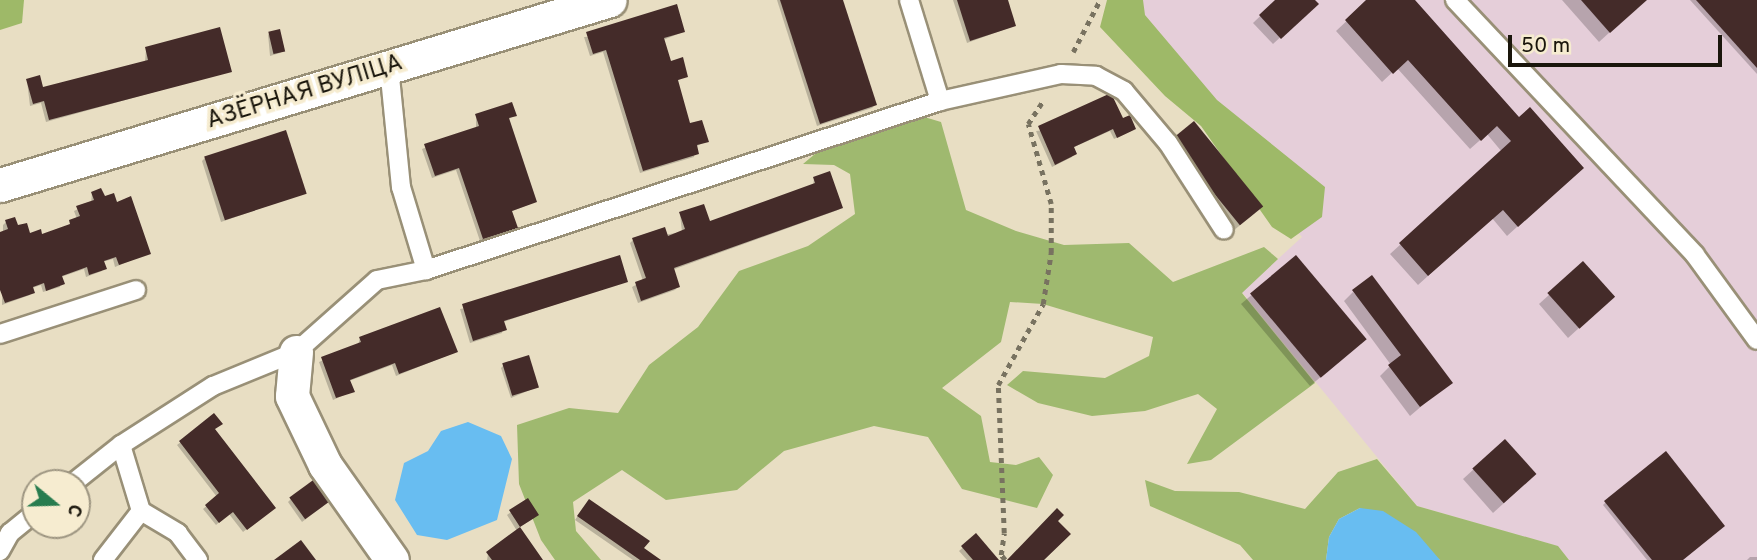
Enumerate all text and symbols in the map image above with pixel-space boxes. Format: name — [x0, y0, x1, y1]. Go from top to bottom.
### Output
scale bar — [1512, 21, 1726, 65]
text: 50 m — [1521, 33, 1570, 60]
street label: АЗЁРНАЯ ВУЛІЦА — [203, 49, 407, 137]
north arrow — [21, 469, 91, 539]
text: С — [61, 501, 87, 520]

